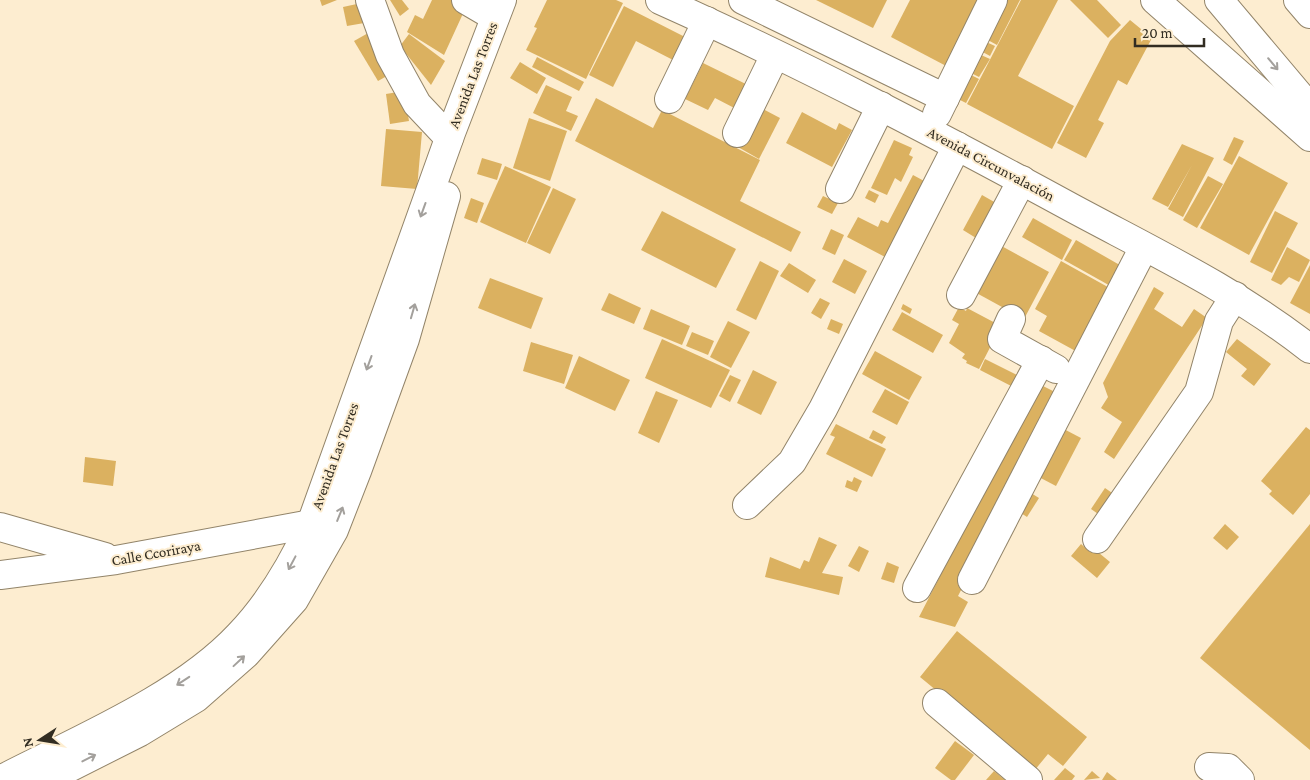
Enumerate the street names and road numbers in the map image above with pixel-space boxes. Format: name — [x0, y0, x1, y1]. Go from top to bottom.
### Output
street label: Avenida Las Torres — [445, 20, 501, 130]
street label: Avenida Circunvalación — [925, 124, 1057, 204]
street label: Avenida Las Torres — [308, 400, 362, 511]
street label: Calle Ccoriraya — [110, 537, 202, 570]

